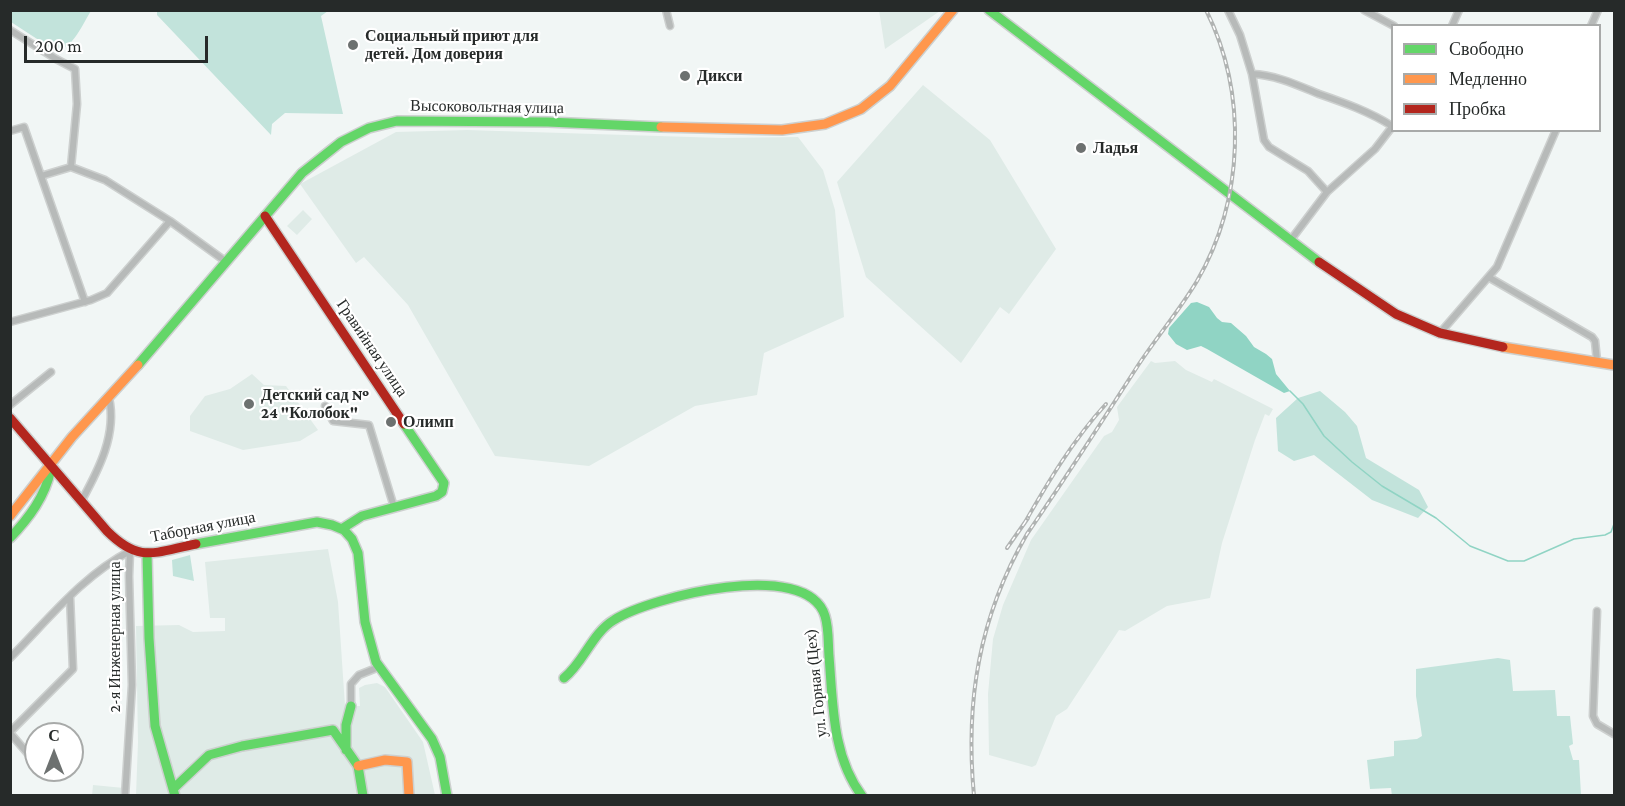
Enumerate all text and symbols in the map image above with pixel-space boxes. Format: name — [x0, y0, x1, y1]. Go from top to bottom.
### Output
scale bar — [27, 24, 212, 62]
legend — [1391, 24, 1601, 132]
place label: Социальный приют для детей. Дом доверия — [365, 26, 539, 64]
text: 200 m — [35, 36, 82, 56]
marker: Социальный приют для детей. Дом доверия — [346, 38, 360, 52]
text: Свободно — [1449, 39, 1524, 59]
place label: Дикси — [697, 66, 742, 86]
marker: Дикси — [678, 69, 692, 83]
text: Медленно — [1449, 69, 1527, 89]
street label: Высоковольтная улица — [410, 96, 564, 118]
text: Пробка — [1449, 99, 1506, 119]
place label: Ладья — [1093, 138, 1138, 158]
marker: Ладья — [1074, 141, 1088, 155]
street label: Гравийная улица — [332, 296, 412, 400]
place label: Детский сад № 24 "Колобок" — [261, 385, 369, 423]
marker: Детский сад № 24 "Колобок" — [242, 397, 256, 411]
place label: Олимп — [403, 412, 454, 432]
marker: Олимп — [384, 415, 398, 429]
street label: Таборная улица — [149, 507, 257, 547]
street label: 2-я Инженерная улица — [105, 561, 125, 713]
street label: ул. Горная (Цех) — [801, 628, 831, 738]
north arrow — [24, 722, 84, 782]
text: С — [48, 727, 60, 744]

